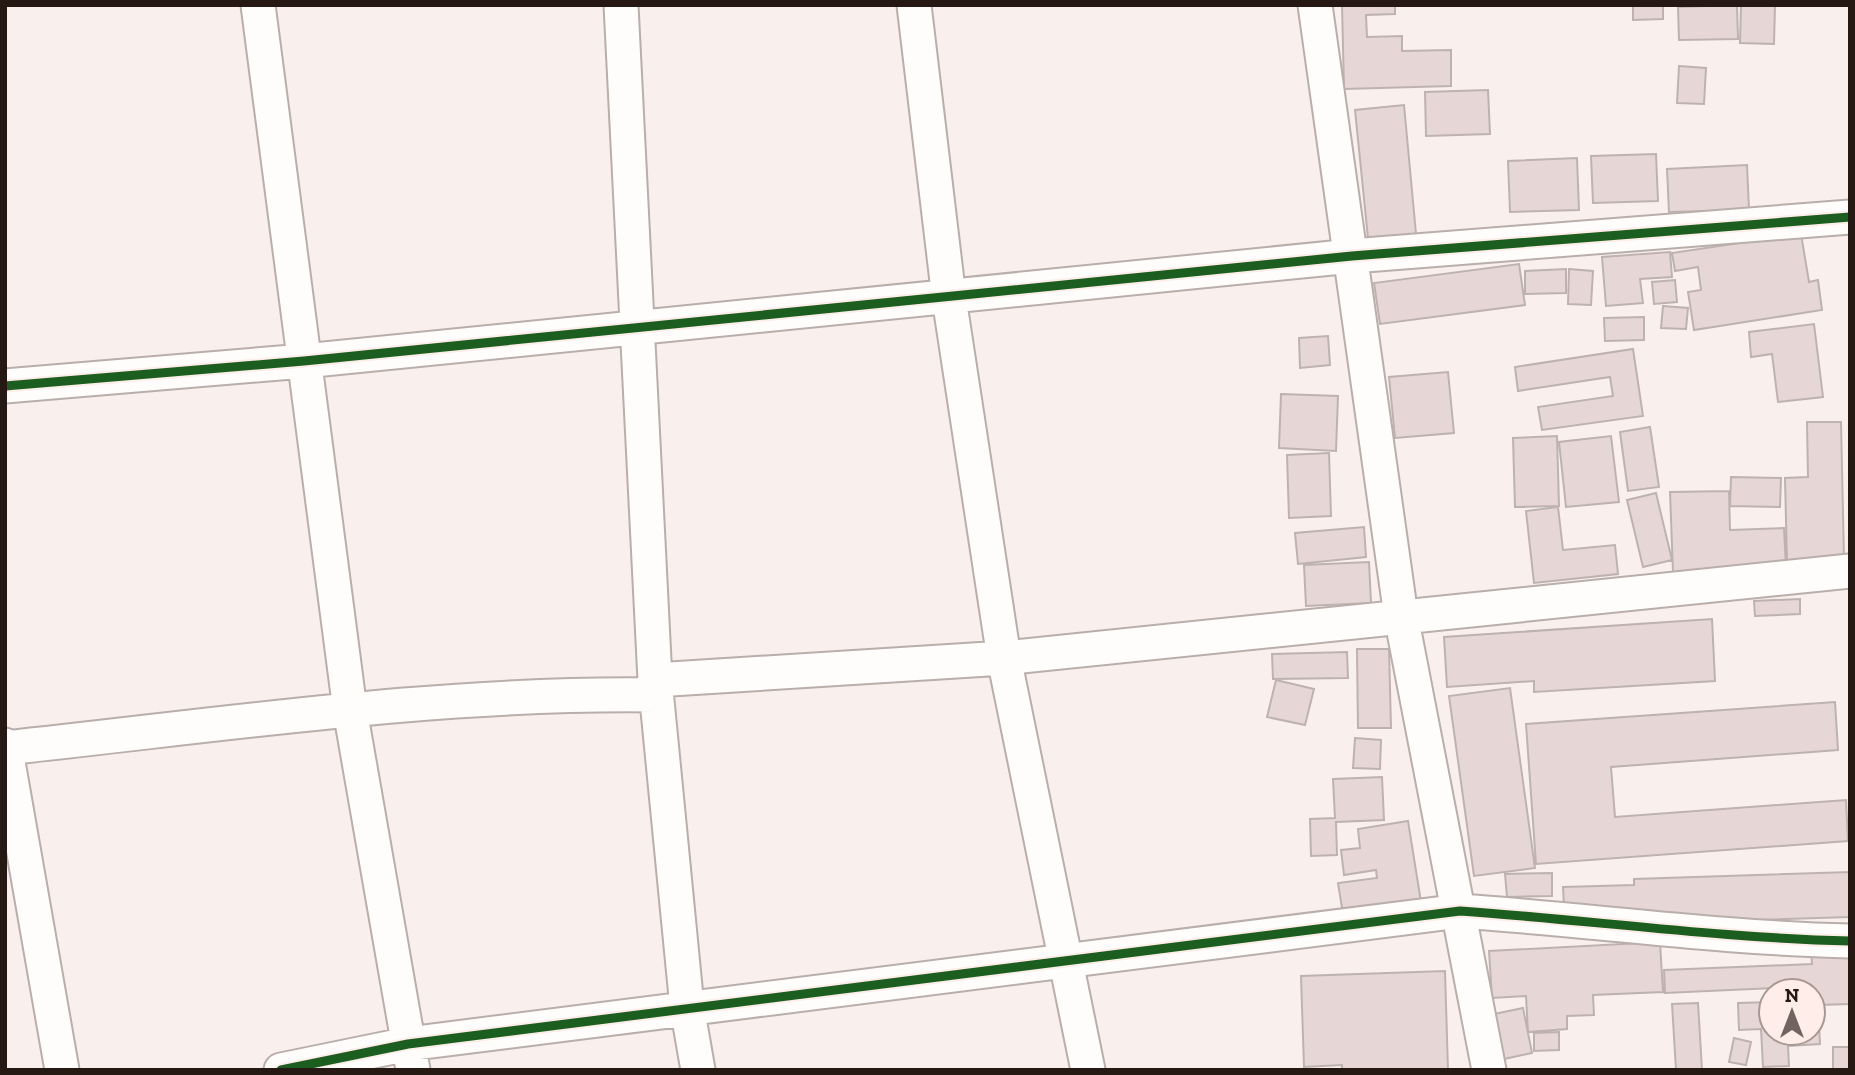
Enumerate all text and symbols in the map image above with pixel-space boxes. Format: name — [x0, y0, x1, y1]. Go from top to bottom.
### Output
north arrow — [1757, 977, 1827, 1047]
text: N — [1785, 984, 1799, 1007]

